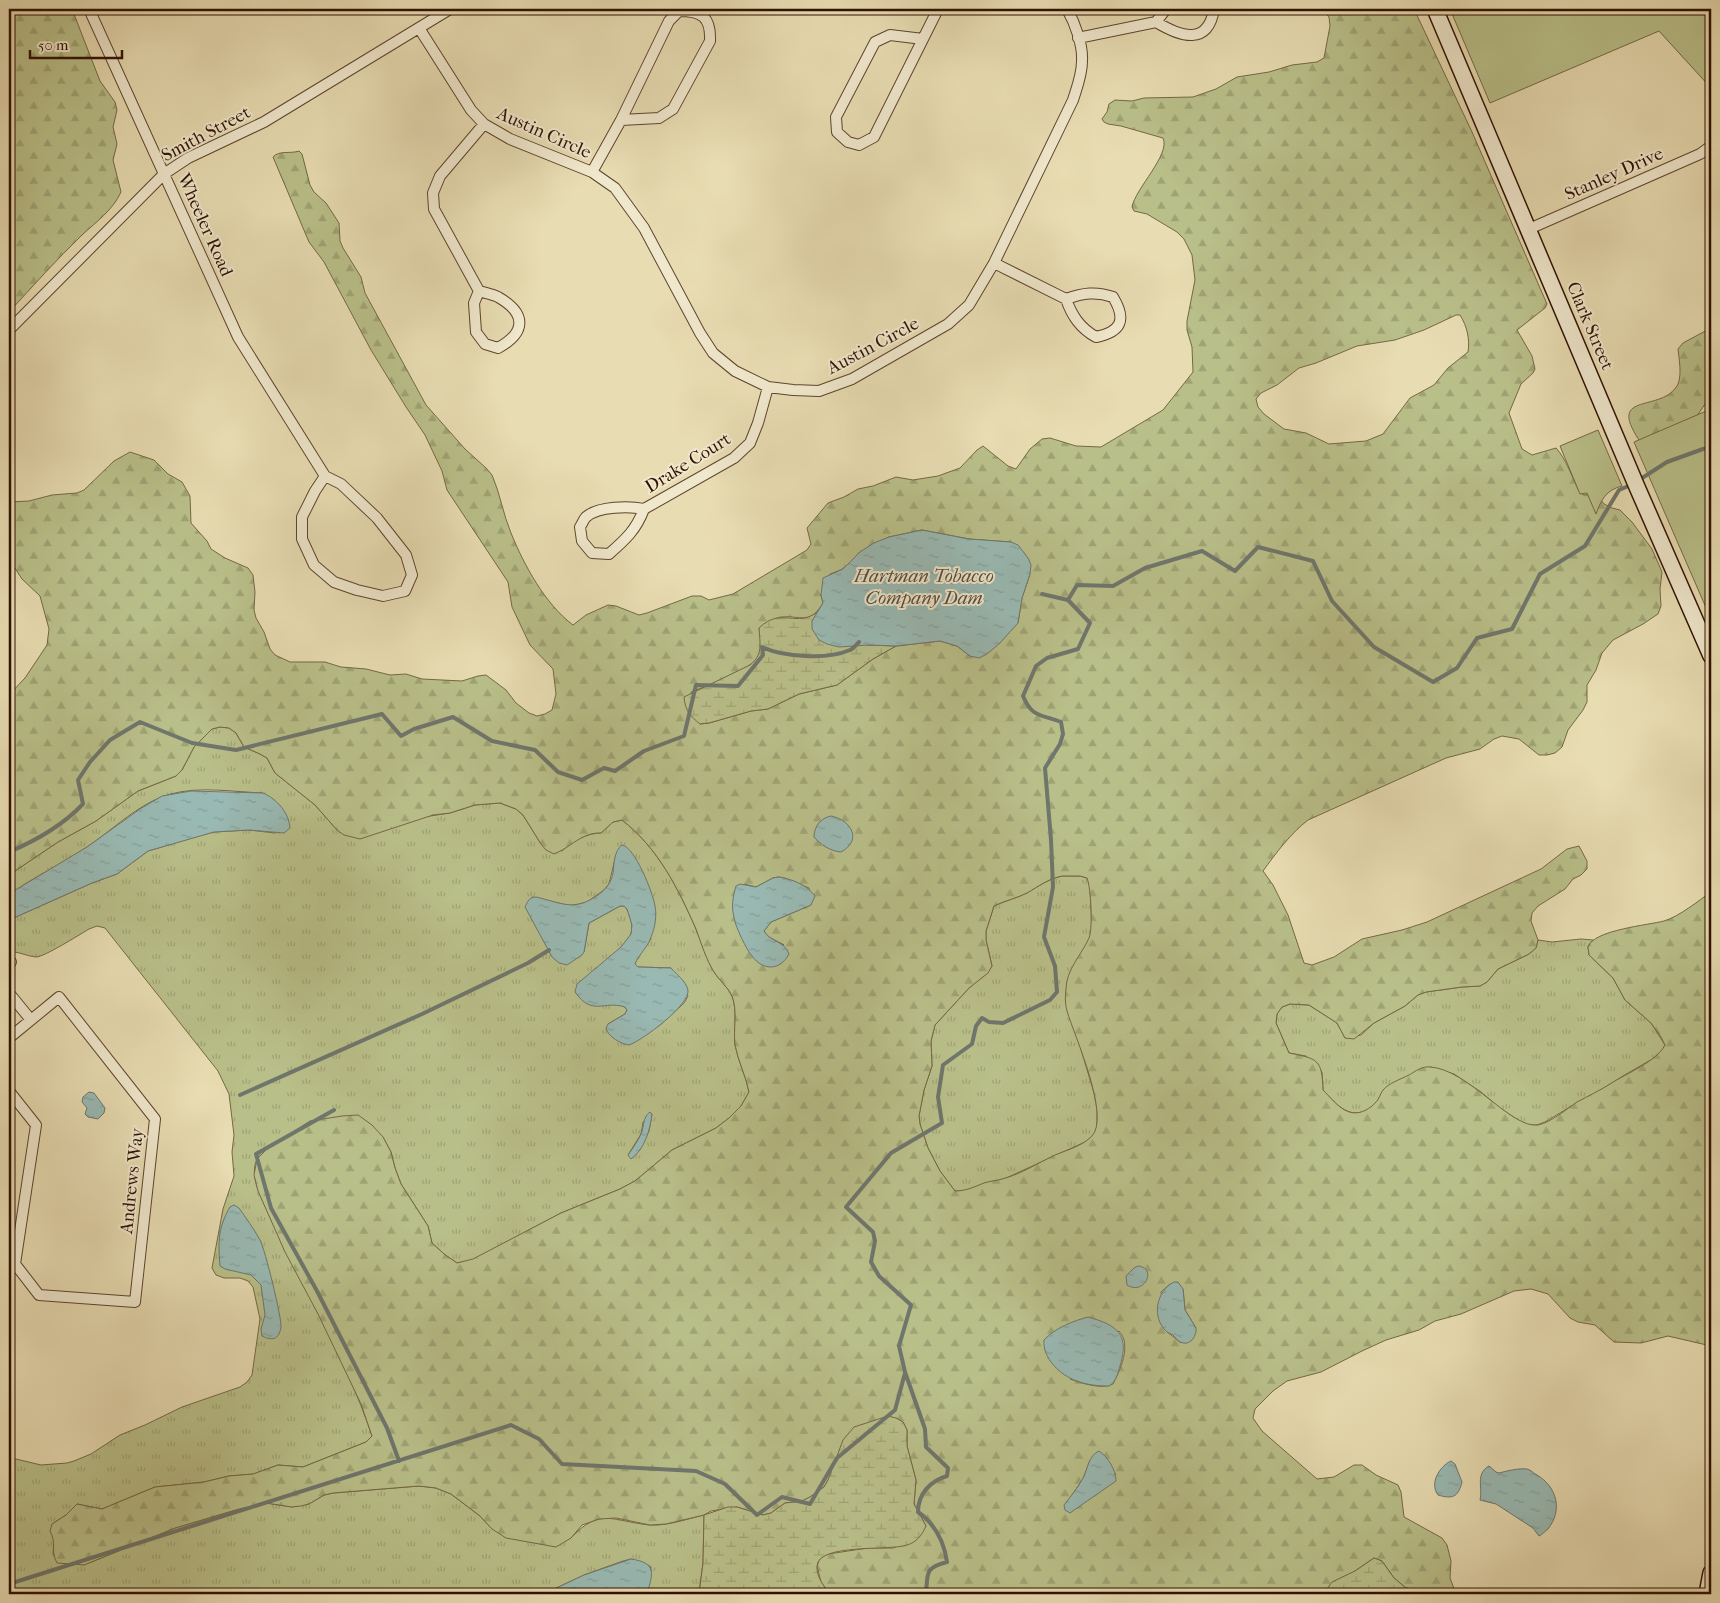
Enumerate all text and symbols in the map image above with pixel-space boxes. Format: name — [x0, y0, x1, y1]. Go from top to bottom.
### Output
scale bar — [30, 28, 122, 60]
text: 50 m — [38, 36, 69, 54]
street label: Smith Street — [158, 102, 254, 166]
street label: Austin Circle — [493, 102, 594, 163]
street label: Stanley Drive — [1562, 143, 1666, 205]
street label: Wheeler Road — [172, 169, 237, 280]
street label: Clark Street — [1562, 279, 1618, 374]
street label: Austin Circle — [823, 313, 923, 379]
street label: Drake Court — [641, 428, 735, 498]
water label: Hartman Tobacco Company Dam — [853, 565, 994, 609]
street label: Andrews Way — [116, 1126, 148, 1236]

